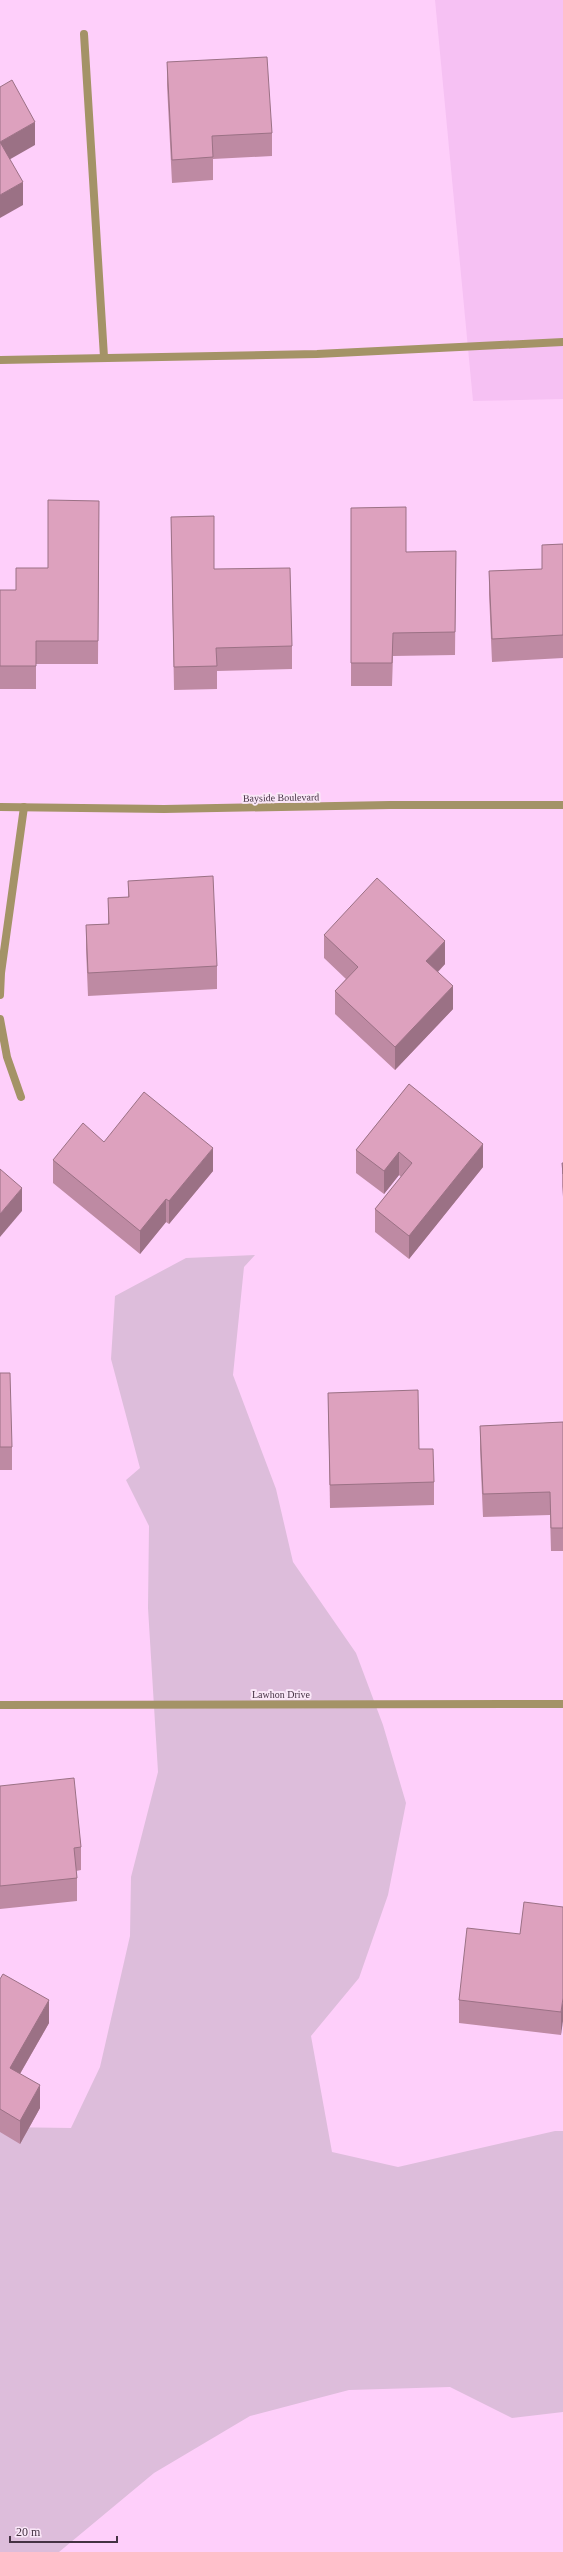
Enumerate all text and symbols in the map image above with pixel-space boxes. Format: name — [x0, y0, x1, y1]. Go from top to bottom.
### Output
street label: Bayside Boulevard — [243, 791, 319, 804]
street label: Lawhon Drive — [252, 1689, 311, 1700]
scale bar — [10, 2518, 117, 2544]
text: 20 m — [16, 2525, 41, 2539]

